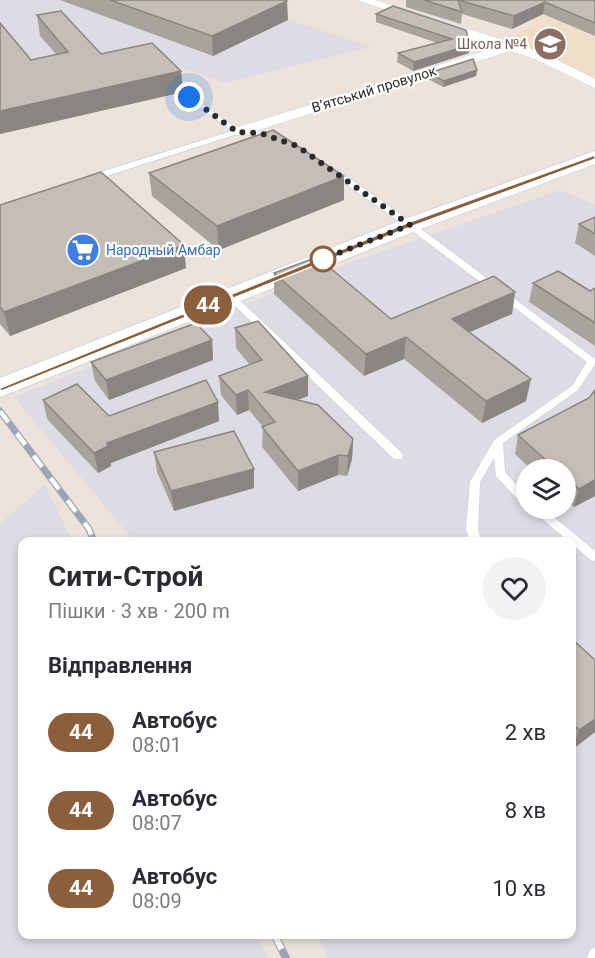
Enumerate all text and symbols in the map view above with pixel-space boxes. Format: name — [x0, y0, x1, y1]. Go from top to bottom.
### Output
school or university icon: Школа №4 — [532, 26, 568, 62]
place label: Школа №4 — [457, 36, 527, 52]
street label: В’ятський провулок — [310, 62, 439, 116]
your location — [174, 82, 204, 112]
supermarket icon: Народный Амбар — [65, 232, 101, 268]
place label: Народный Амбар — [106, 242, 221, 258]
unlabelled marker — [310, 246, 336, 272]
line badge: 44 — [181, 286, 235, 324]
text: 44 — [196, 293, 220, 317]
map controls — [516, 459, 576, 519]
button: layers — [516, 459, 576, 519]
button: heart — [483, 557, 546, 620]
text: Сити-Строй — [48, 560, 203, 593]
text: Пішки · 3 хв · 200 m — [48, 599, 230, 623]
text: Відправлення — [48, 653, 192, 678]
text: Автобус — [132, 708, 217, 733]
text: 44 — [69, 720, 93, 744]
text: 2 хв — [505, 720, 546, 745]
text: 08:01 — [132, 733, 182, 757]
text: Автобус — [132, 786, 217, 811]
text: 44 — [69, 798, 93, 822]
text: 8 хв — [505, 798, 546, 823]
text: 08:07 — [132, 811, 182, 835]
text: Автобус — [132, 864, 217, 889]
text: 44 — [69, 876, 93, 900]
text: 10 хв — [492, 876, 546, 901]
text: 08:09 — [132, 889, 182, 913]

